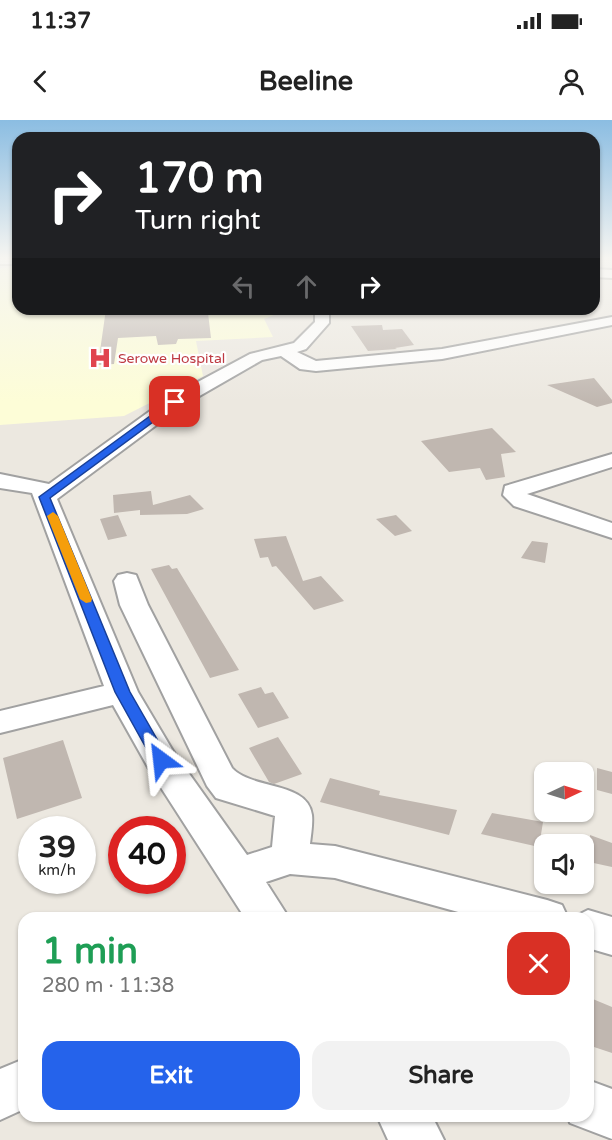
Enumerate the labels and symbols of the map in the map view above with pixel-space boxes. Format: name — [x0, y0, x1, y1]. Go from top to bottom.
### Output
hospital icon: Serowe Hospital — [87, 345, 113, 371]
place label: Serowe Hospital — [118, 350, 225, 367]
pin — [149, 376, 200, 427]
position arrow — [129, 728, 193, 792]
north arrow — [534, 762, 594, 822]
speed limit sign: 40 — [108, 816, 186, 894]

